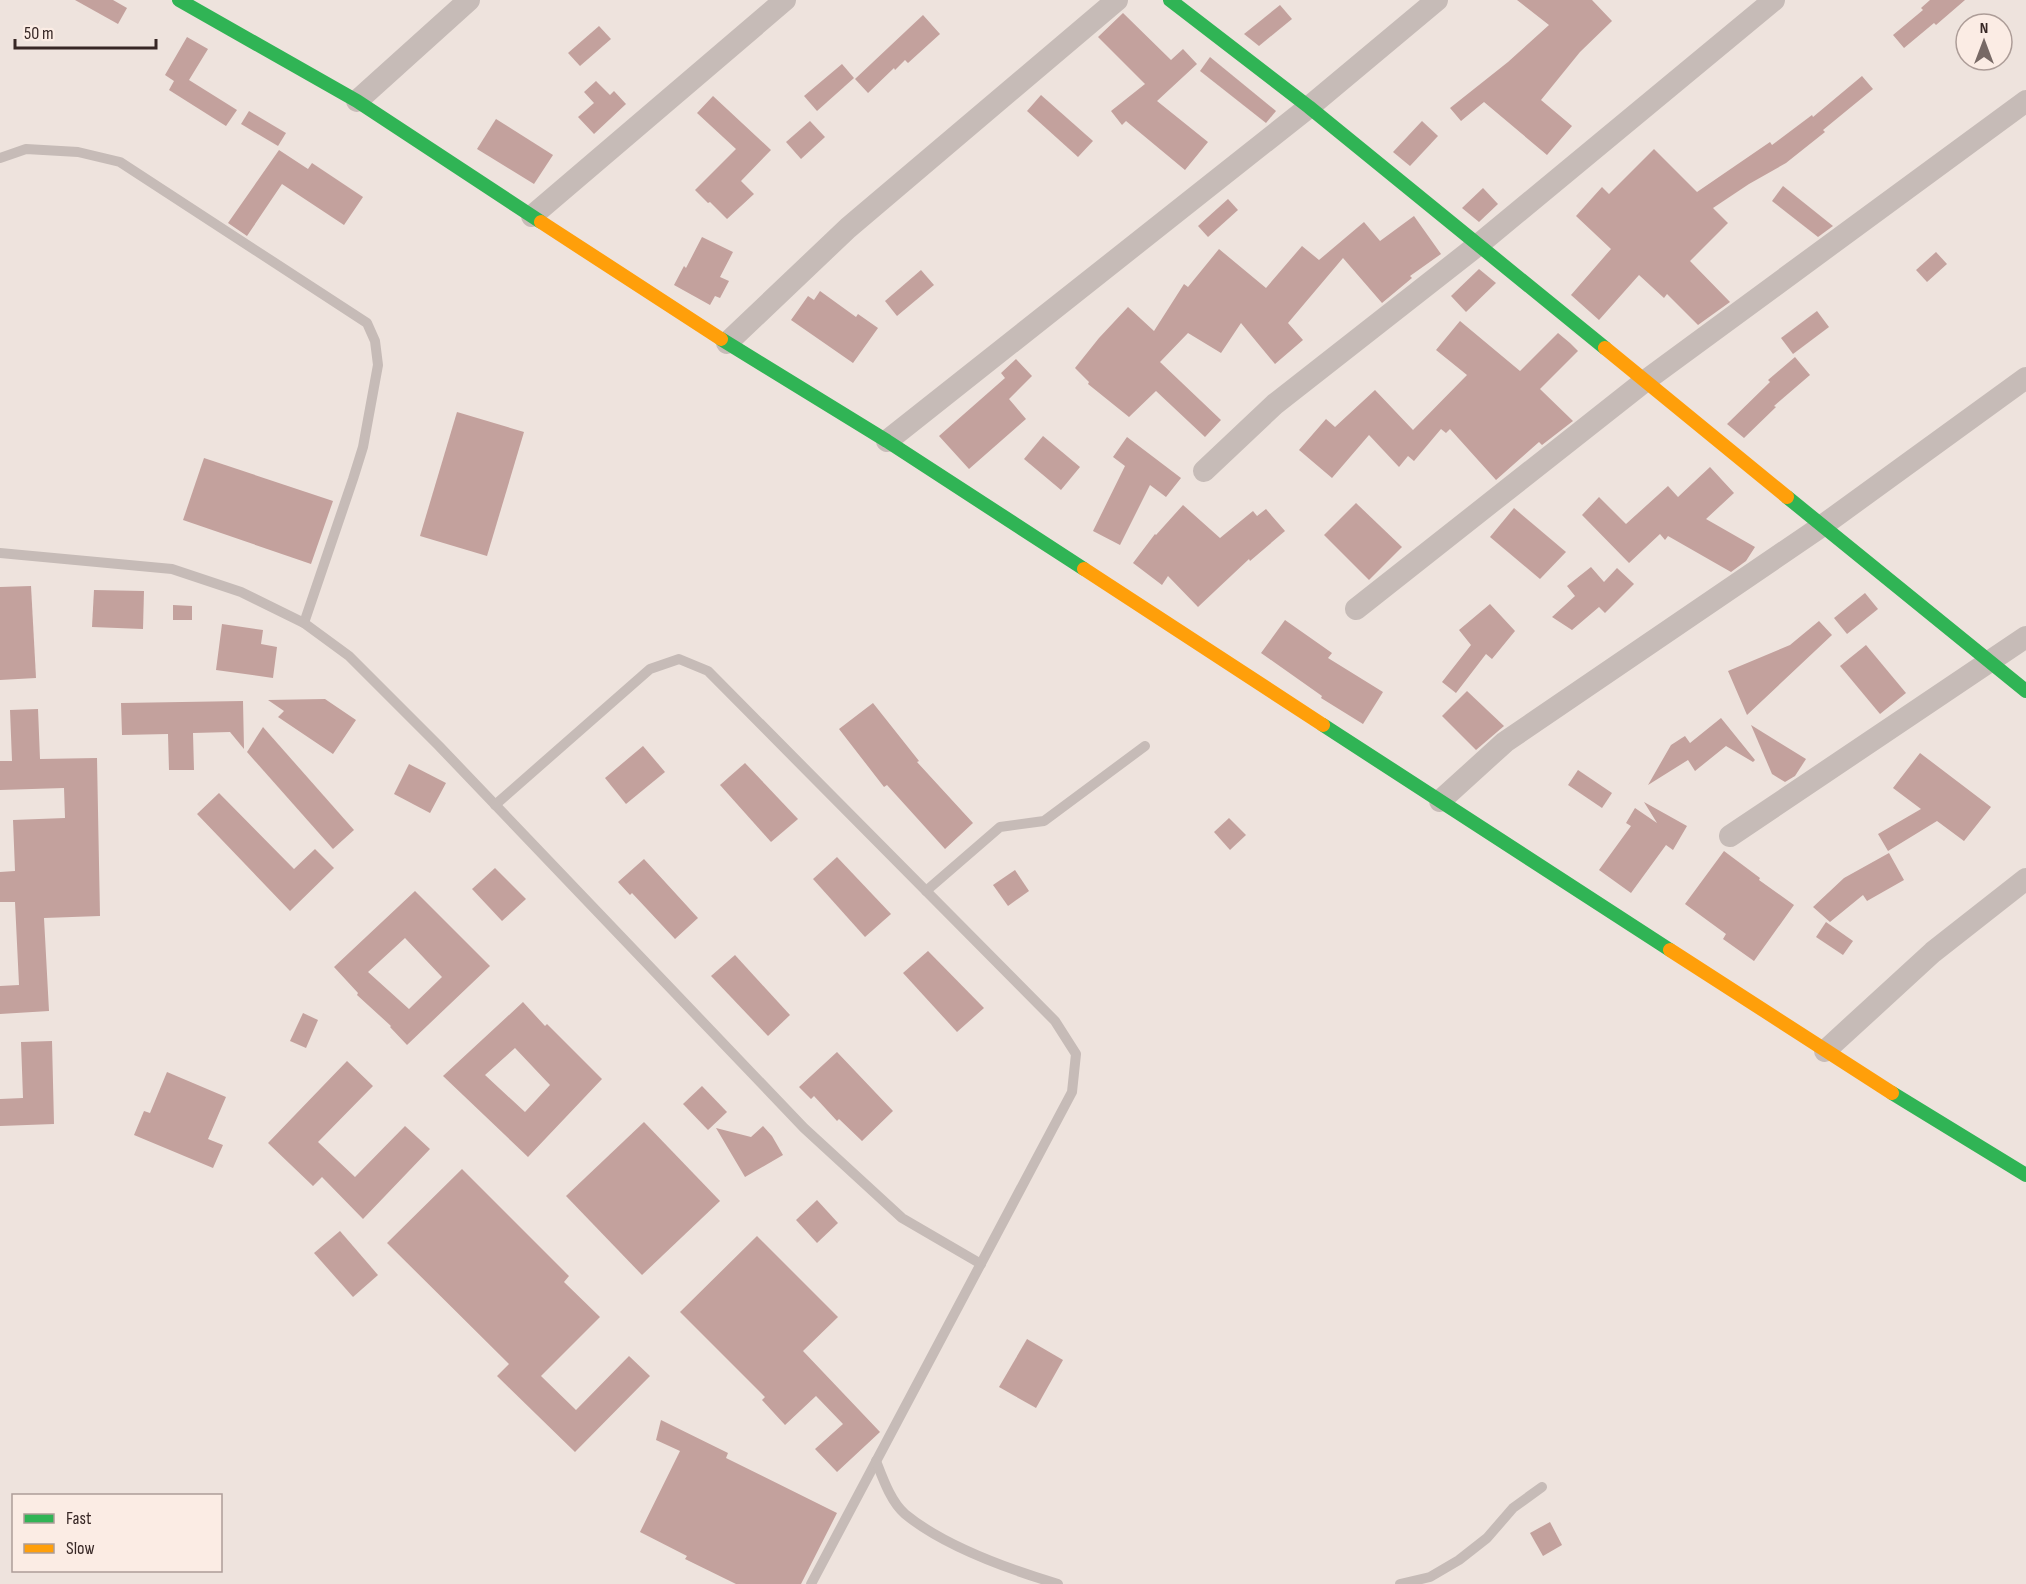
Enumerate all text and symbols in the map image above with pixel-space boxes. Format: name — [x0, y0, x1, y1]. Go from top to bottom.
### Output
scale bar — [15, 12, 156, 50]
north arrow — [1954, 12, 2014, 72]
text: N — [1980, 19, 1988, 38]
text: 50 m — [24, 23, 54, 44]
legend — [12, 1494, 222, 1572]
text: Fast — [66, 1508, 92, 1529]
text: Slow — [66, 1538, 95, 1559]

